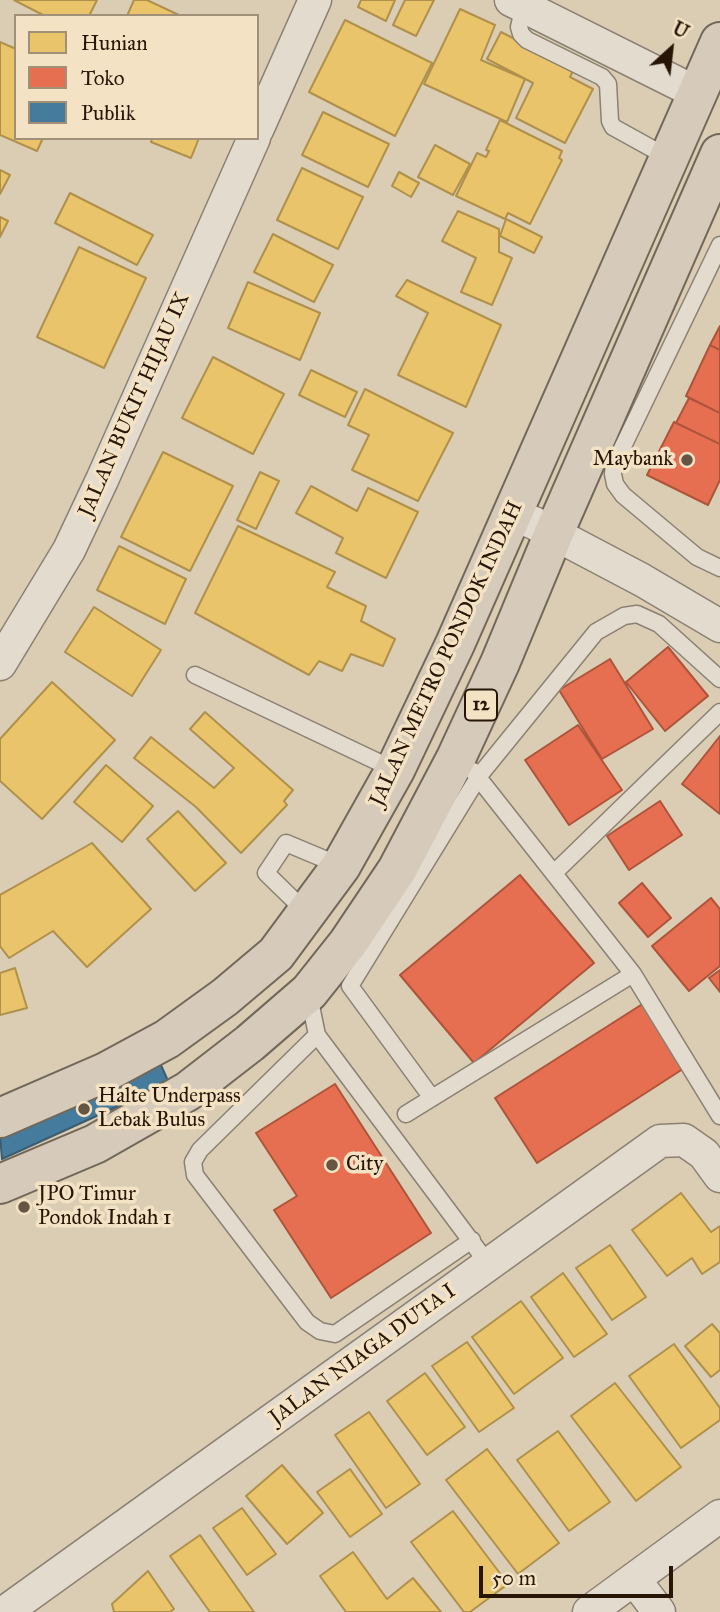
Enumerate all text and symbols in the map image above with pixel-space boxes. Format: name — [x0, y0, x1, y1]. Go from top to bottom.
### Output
legend — [14, 14, 259, 140]
north arrow — [636, 14, 706, 84]
text: U — [669, 16, 693, 43]
text: Hunian — [81, 30, 148, 56]
text: Toko — [81, 65, 125, 91]
text: Publik — [81, 100, 136, 126]
street label: JALAN BUKIT HIJAU IX — [74, 289, 196, 521]
place label: Maybank — [593, 447, 673, 473]
marker: Maybank — [679, 452, 695, 468]
street label: JALAN METRO PONDOK INDAH — [365, 497, 529, 811]
road number: 12 — [465, 690, 497, 720]
place label: Halte Underpass Lebak Bulus — [98, 1084, 241, 1134]
marker: Halte Underpass Lebak Bulus — [76, 1101, 92, 1117]
place label: City — [346, 1152, 383, 1178]
marker: City — [324, 1157, 340, 1173]
place label: JPO Timur Pondok Indah 1 — [38, 1182, 171, 1232]
marker: JPO Timur Pondok Indah 1 — [16, 1199, 32, 1215]
street label: JALAN NIAGA DUTA I — [265, 1279, 461, 1431]
scale bar — [482, 1552, 676, 1596]
text: 50 m — [492, 1565, 536, 1591]

